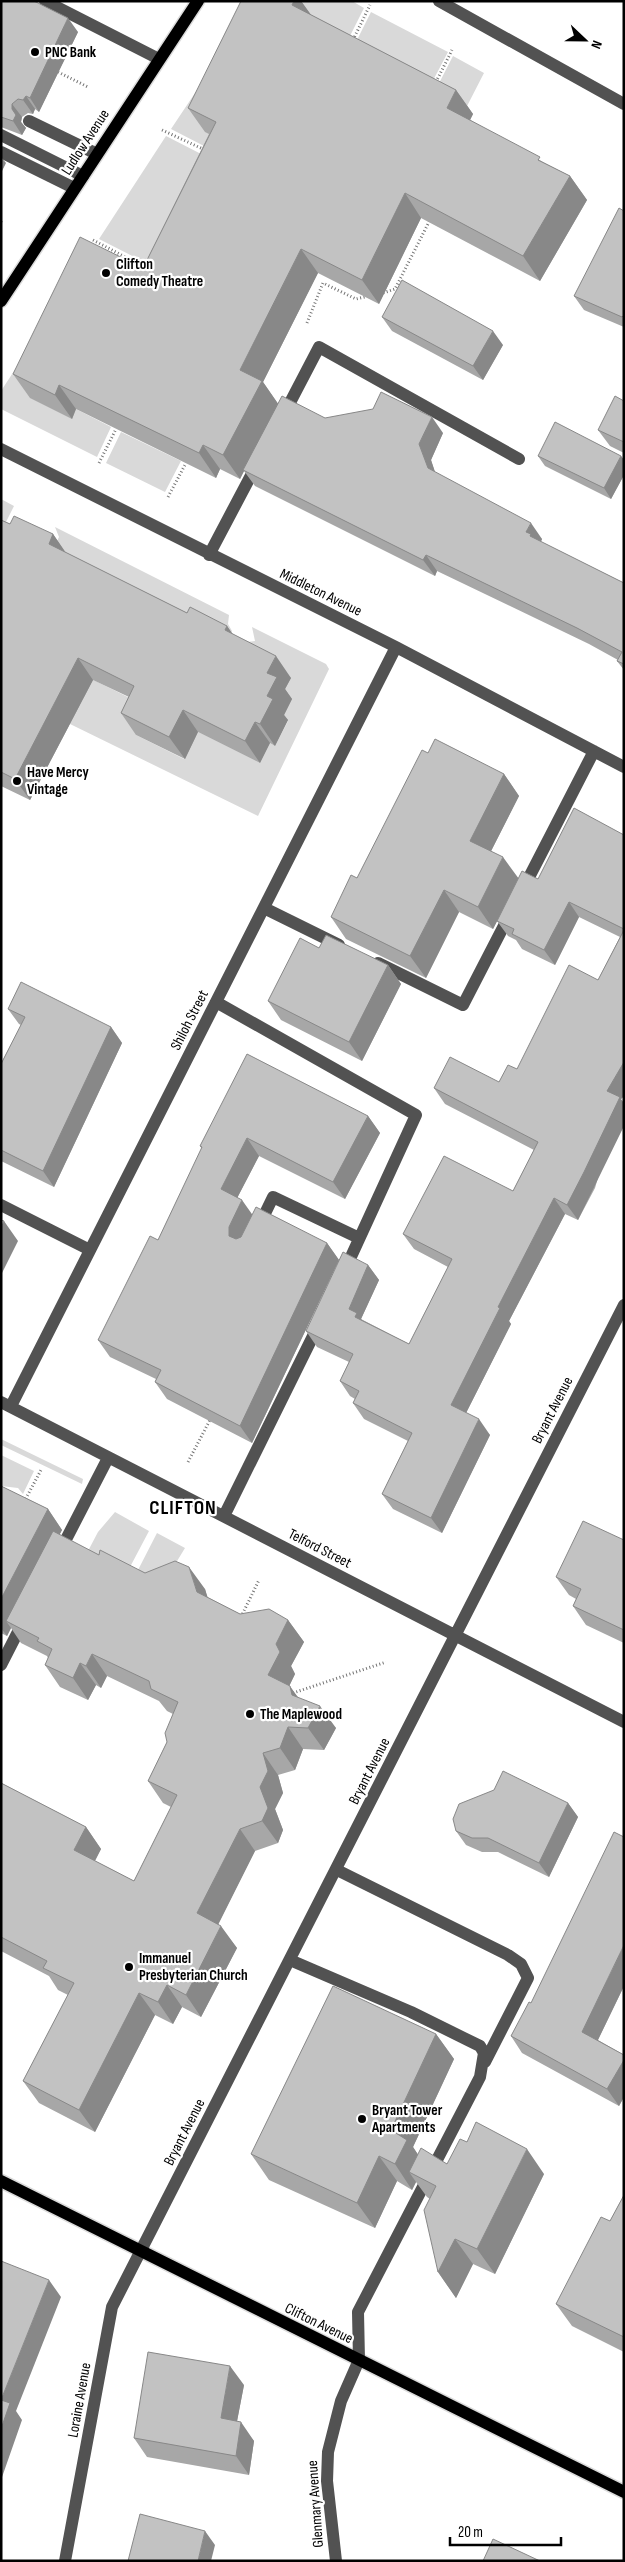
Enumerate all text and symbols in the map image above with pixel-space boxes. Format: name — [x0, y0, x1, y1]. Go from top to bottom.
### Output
north arrow — [560, 15, 610, 65]
text: N — [587, 38, 606, 51]
place label: PNC Bank — [45, 43, 97, 62]
marker: PNC Bank — [29, 46, 41, 58]
street label: Ludlow Avenue — [57, 106, 114, 179]
place label: Clifton Comedy Theatre — [116, 255, 203, 291]
marker: Clifton Comedy Theatre — [100, 267, 112, 279]
street label: Middleton Avenue — [277, 564, 365, 621]
place label: Have Mercy Vintage — [27, 763, 90, 799]
marker: Have Mercy Vintage — [11, 775, 23, 787]
street label: Shiloh Street — [166, 987, 213, 1054]
street label: Bryant Avenue — [527, 1374, 577, 1447]
district label: CLIFTON — [149, 1496, 217, 1520]
street label: Telford Street — [285, 1524, 355, 1573]
place label: The Maplewood — [260, 1705, 342, 1724]
marker: The Maplewood — [244, 1708, 256, 1720]
street label: Bryant Avenue — [344, 1735, 394, 1808]
place label: Immanuel Presbyterian Church — [139, 1949, 248, 1985]
marker: Immanuel Presbyterian Church — [123, 1961, 135, 1973]
street label: Bryant Avenue — [159, 2096, 209, 2169]
place label: Bryant Tower Apartments — [371, 2101, 443, 2137]
marker: Bryant Tower Apartments — [356, 2113, 368, 2125]
street label: Clifton Avenue — [282, 2299, 356, 2348]
street label: Loraine Avenue — [64, 2361, 95, 2439]
street label: Glenmary Avenue — [303, 2460, 328, 2548]
scale bar — [450, 2514, 561, 2546]
text: 20 m — [458, 2523, 483, 2542]

